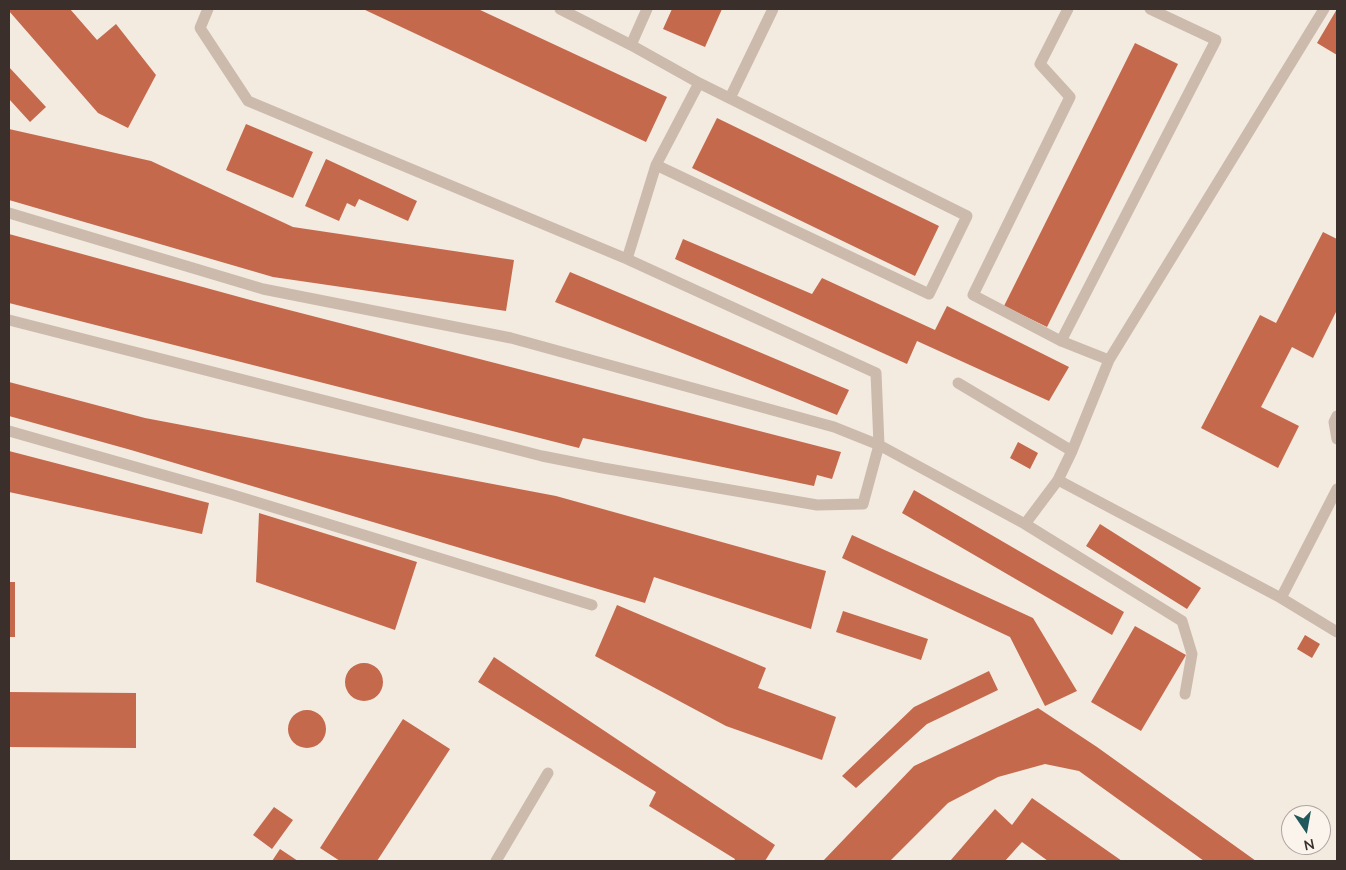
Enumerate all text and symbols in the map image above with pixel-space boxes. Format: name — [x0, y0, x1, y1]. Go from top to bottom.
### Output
north arrow — [1281, 805, 1331, 855]
text: N — [1302, 834, 1316, 855]

